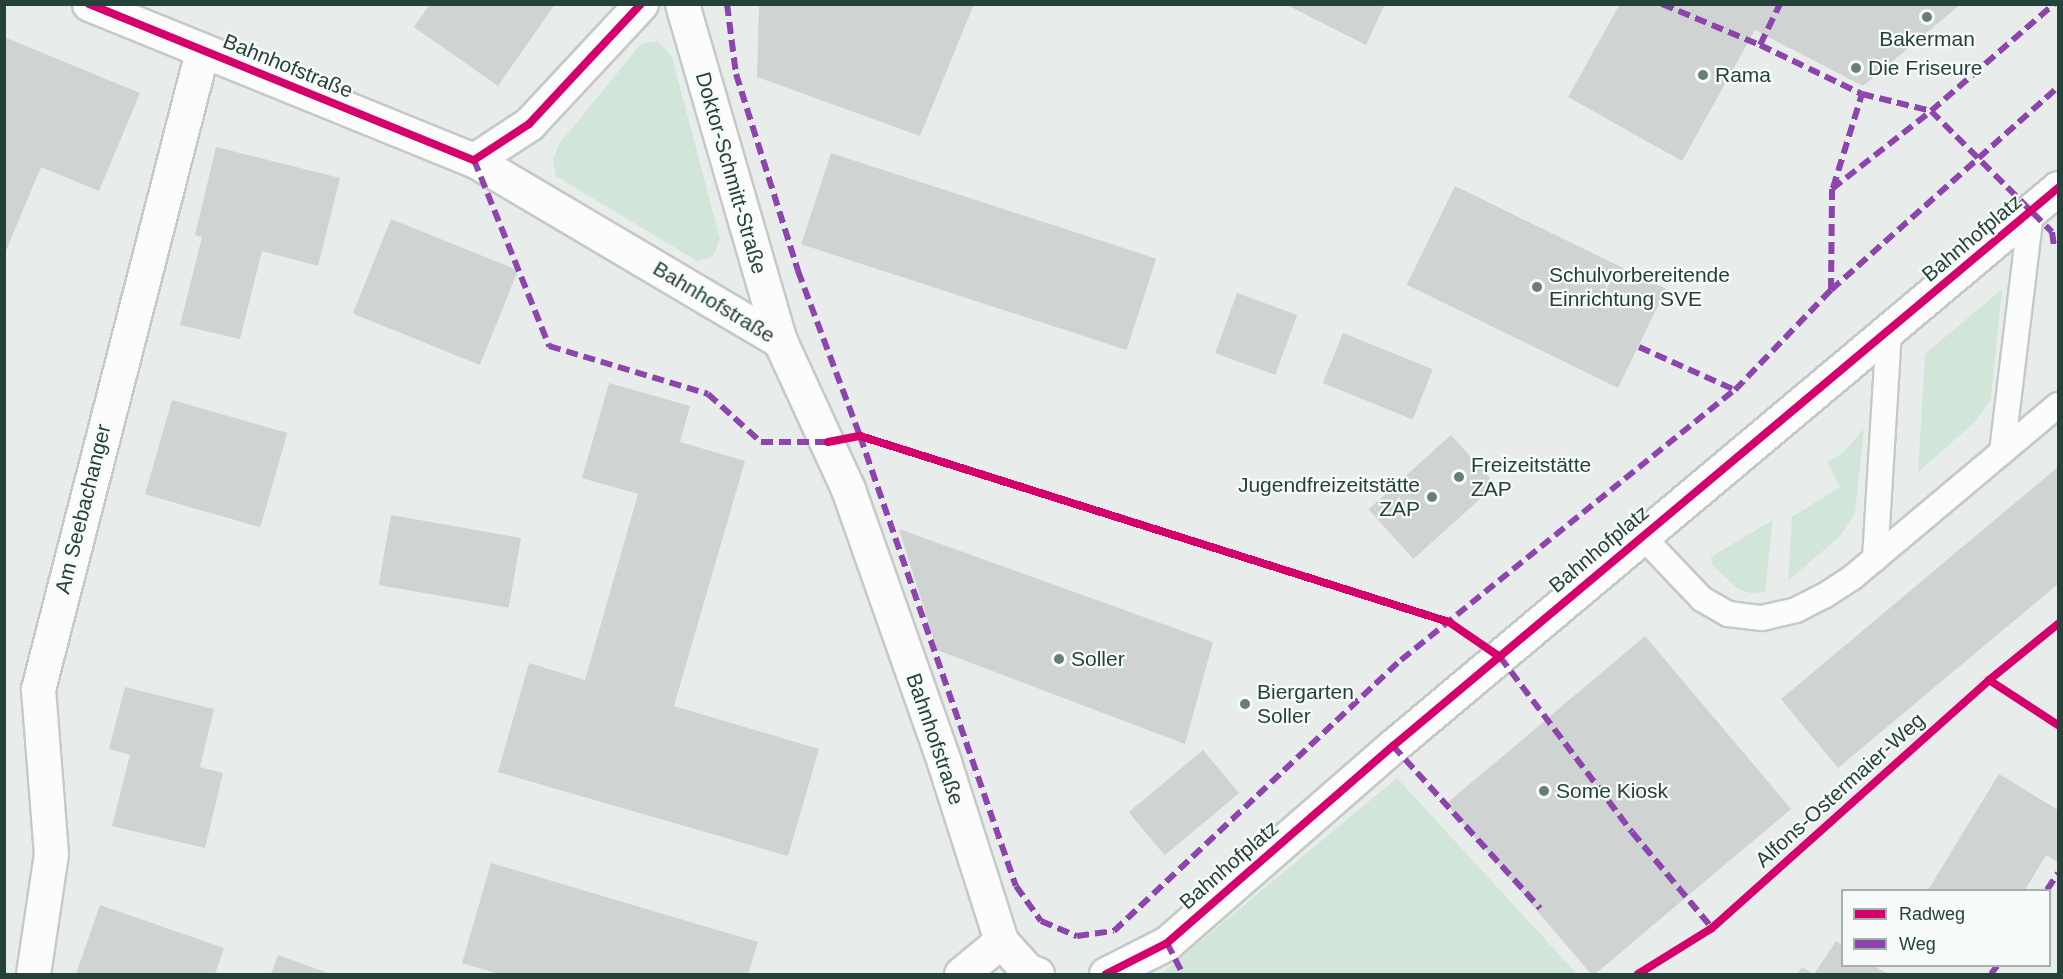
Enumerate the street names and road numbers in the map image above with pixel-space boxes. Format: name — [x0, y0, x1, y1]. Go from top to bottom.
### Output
street label: Bahnhofstraße — [219, 29, 357, 103]
street label: Doktor-Schmitt-Straße — [690, 69, 772, 277]
street label: Bahnhofplatz — [1917, 189, 2027, 287]
street label: Bahnhofstraße — [648, 256, 780, 348]
street label: Am Seebachanger — [50, 422, 116, 596]
street label: Bahnhofplatz — [1544, 500, 1654, 598]
street label: Bahnhofstraße — [901, 670, 969, 808]
street label: Alfons-Ostermaier-Weg — [1750, 707, 1930, 873]
street label: Bahnhofplatz — [1174, 815, 1284, 915]

